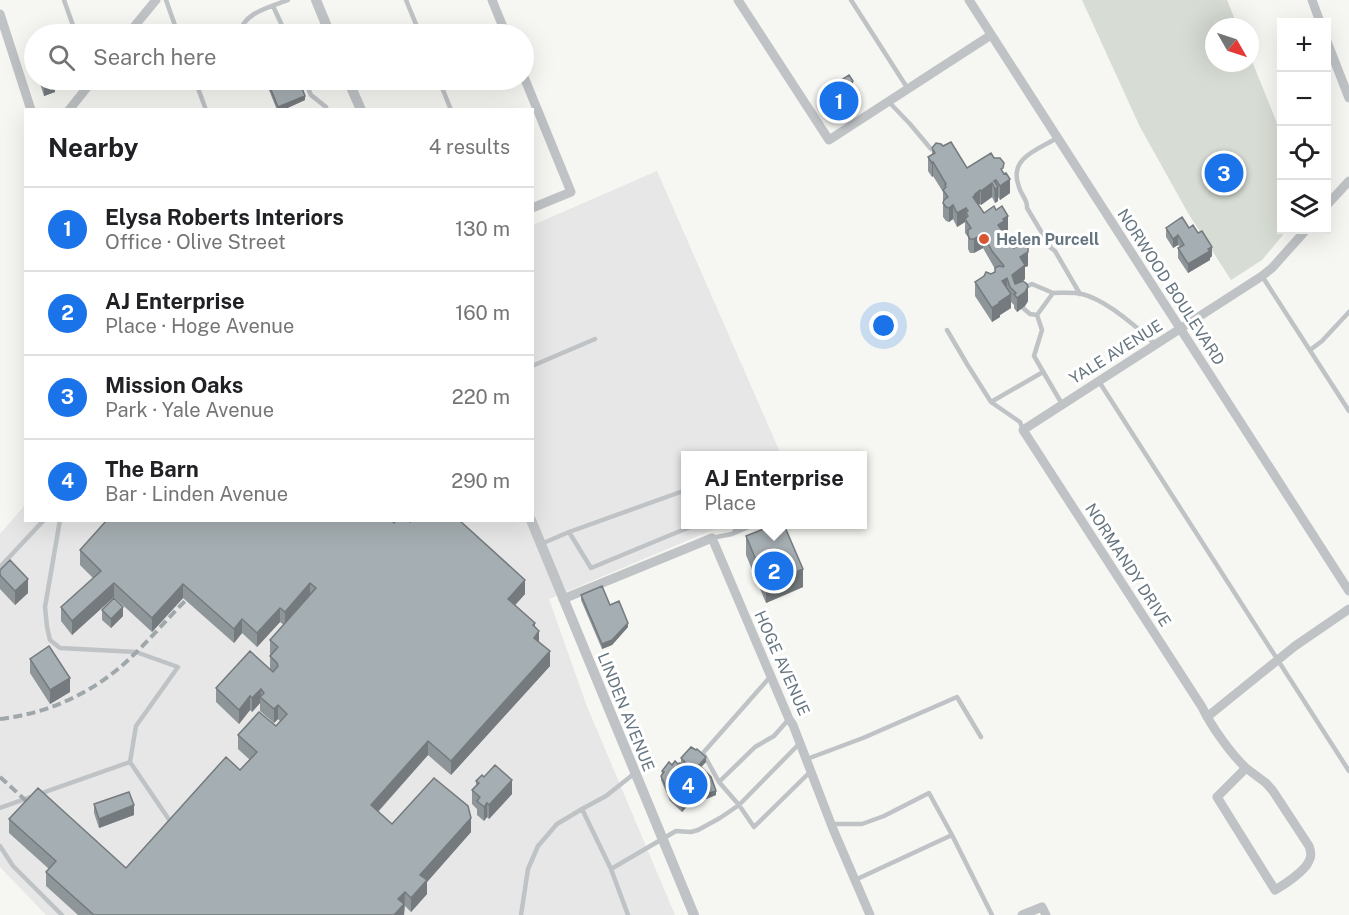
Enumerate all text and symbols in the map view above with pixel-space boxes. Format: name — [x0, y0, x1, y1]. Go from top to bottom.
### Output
north arrow — [1205, 18, 1259, 72]
map controls — [1277, 18, 1331, 234]
button: + — [1277, 18, 1331, 72]
search box — [24, 24, 534, 90]
icon: search — [45, 41, 78, 74]
text: Search here — [93, 44, 217, 70]
button: − — [1277, 72, 1331, 126]
pin: 1 — [820, 78, 858, 124]
button: locate — [1277, 126, 1331, 180]
text: Nearby — [48, 132, 138, 163]
text: 4 results — [429, 135, 510, 159]
pin: 3 — [1204, 150, 1244, 195]
button: layers — [1277, 180, 1331, 234]
text: Elysa Roberts Interiors — [105, 204, 344, 230]
street label: NORWOOD BOULEVARD — [1113, 205, 1229, 369]
text: 1 — [63, 217, 72, 241]
text: 130 m — [455, 217, 510, 241]
text: Office · Olive Street — [105, 230, 286, 254]
place label: Helen Purcell — [996, 230, 1099, 249]
marker: Helen Purcell — [977, 232, 991, 246]
text: AJ Enterprise — [105, 288, 245, 314]
text: 2 — [61, 301, 74, 325]
text: 160 m — [455, 301, 510, 325]
your location — [869, 311, 898, 340]
text: Place · Hoge Avenue — [105, 314, 294, 338]
street label: YALE AVENUE — [1066, 316, 1166, 388]
text: Mission Oaks — [105, 372, 243, 398]
text: 3 — [61, 385, 74, 409]
text: 220 m — [452, 385, 510, 409]
text: Park · Yale Avenue — [105, 398, 274, 422]
popup — [681, 451, 867, 529]
text: The Barn — [105, 456, 199, 482]
text: AJ Enterprise — [704, 465, 844, 491]
text: 4 — [61, 469, 74, 493]
text: 290 m — [451, 469, 510, 493]
text: Bar · Linden Avenue — [105, 482, 288, 506]
text: Place — [704, 491, 756, 515]
street label: NORMANDY DRIVE — [1081, 500, 1175, 630]
pin: 2 — [754, 548, 794, 594]
street label: HOGE AVENUE — [750, 608, 814, 718]
street label: LINDEN AVENUE — [594, 650, 658, 774]
pin: 4 — [668, 762, 708, 808]

